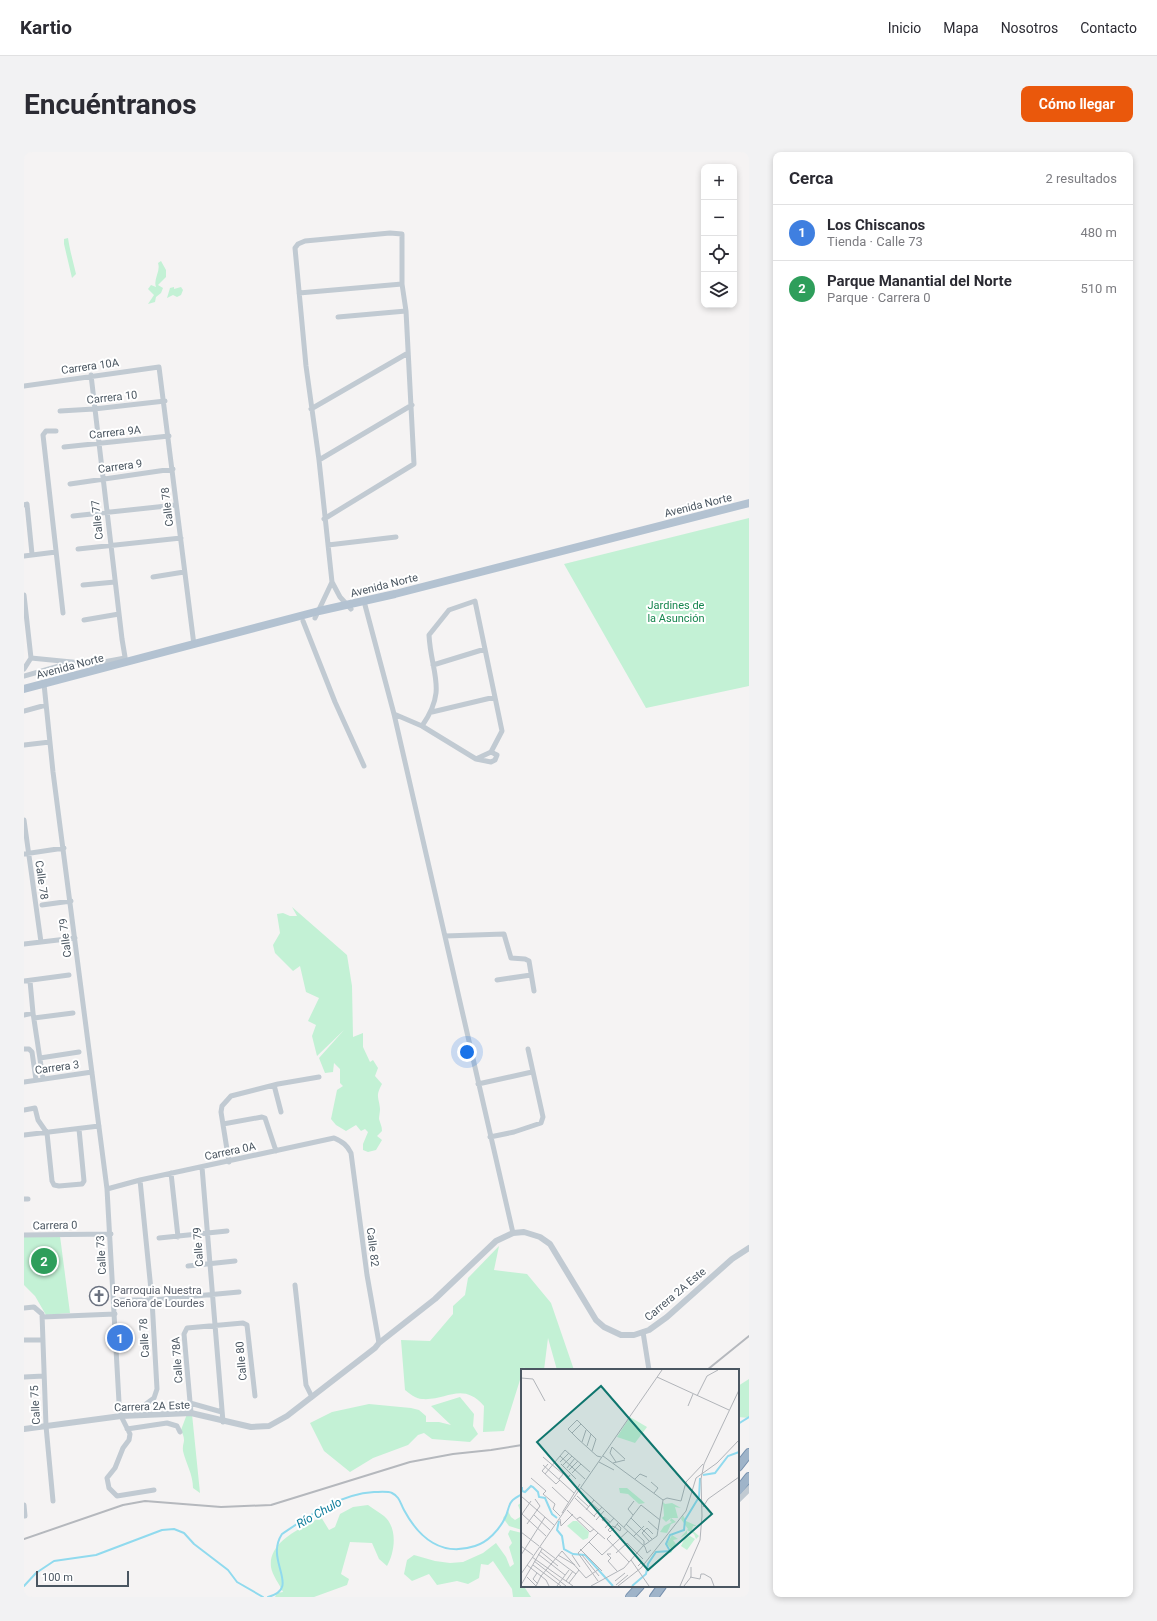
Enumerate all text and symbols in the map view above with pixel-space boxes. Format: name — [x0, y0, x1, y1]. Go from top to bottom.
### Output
text: Kartio — [20, 16, 72, 39]
text: Inicio — [888, 20, 921, 36]
text: Mapa — [943, 20, 979, 36]
text: Nosotros — [1001, 20, 1058, 36]
text: Contacto — [1080, 20, 1137, 36]
button: Cómo llegar — [1021, 86, 1133, 122]
text: Encuéntranos — [24, 88, 197, 121]
map controls — [701, 164, 737, 308]
button: + — [701, 164, 737, 200]
text: Cerca — [789, 168, 833, 188]
text: 2 resultados — [1045, 171, 1117, 186]
button: − — [701, 200, 737, 236]
text: Los Chiscanos — [827, 216, 925, 234]
text: 1 — [798, 225, 806, 240]
text: 480 m — [1080, 225, 1117, 240]
text: Tienda · Calle 73 — [827, 234, 923, 249]
button: locate — [701, 236, 737, 272]
button: layers — [701, 272, 737, 308]
text: Parque Manantial del Norte — [827, 272, 1012, 290]
text: 2 — [798, 281, 806, 296]
text: 510 m — [1080, 281, 1117, 296]
text: Parque · Carrera 0 — [827, 290, 931, 305]
street label: Carrera 10A — [60, 356, 121, 377]
street label: Carrera 10 — [86, 388, 138, 407]
street label: Carrera 9A — [89, 423, 142, 442]
street label: Carrera 9 — [97, 457, 143, 476]
street label: Calle 78 — [159, 487, 176, 527]
street label: Avenida Norte — [663, 491, 733, 520]
street label: Calle 77 — [89, 500, 106, 540]
street label: Avenida Norte — [349, 571, 419, 600]
park label: Jardines de la Asunción — [647, 599, 705, 625]
street label: Avenida Norte — [35, 651, 105, 682]
street label: Calle 78 — [32, 860, 51, 900]
street label: Calle 79 — [57, 918, 74, 958]
your location — [457, 1042, 477, 1062]
street label: Carrera 3 — [34, 1058, 80, 1077]
street label: Carrera 0A — [203, 1140, 258, 1163]
street label: Carrera 0 — [33, 1219, 77, 1232]
street label: Calle 79 — [191, 1227, 206, 1267]
street label: Calle 82 — [364, 1227, 381, 1267]
street label: Calle 73 — [94, 1235, 109, 1275]
pin: 2 — [31, 1246, 57, 1276]
street label: Carrera 2A Este — [642, 1265, 709, 1324]
place label: Parroquia Nuestra Señora de Lourdes — [113, 1284, 205, 1310]
church icon: Parroquia Nuestra Señora de Lourdes — [88, 1285, 110, 1307]
street label: Calle 78 — [137, 1318, 152, 1358]
pin: 1 — [107, 1323, 133, 1353]
street label: Calle 78A — [169, 1335, 186, 1384]
street label: Calle 80 — [233, 1341, 250, 1381]
inset map — [521, 1369, 739, 1587]
street label: Calle 75 — [28, 1385, 43, 1425]
street label: Carrera 2A Este — [114, 1399, 190, 1414]
water label: Río Chulo — [294, 1495, 344, 1531]
scale bar — [36, 1569, 129, 1588]
text: 100 m — [42, 1571, 73, 1584]

